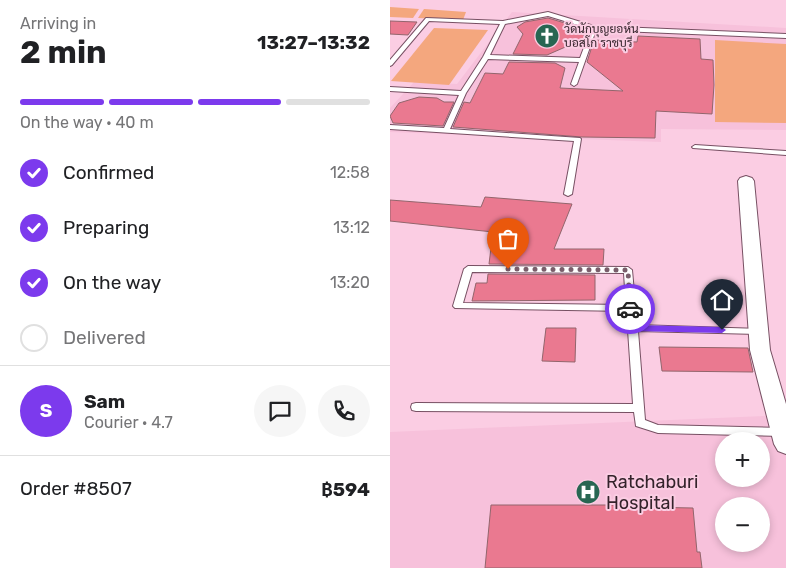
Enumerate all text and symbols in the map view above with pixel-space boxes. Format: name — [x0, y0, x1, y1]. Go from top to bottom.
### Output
text: Arriving in — [20, 14, 96, 33]
place label: วัดนักบุญยอห์น บอสโก ราชบุรี — [564, 21, 639, 52]
church icon: วัดนักบุญยอห์น บอสโก ราชบุรี — [534, 23, 560, 49]
text: 13:27–13:32 — [257, 31, 370, 54]
text: 2 min — [20, 33, 107, 71]
text: On the way · 40 m — [20, 113, 154, 132]
icon: check — [20, 159, 48, 187]
text: Confirmed — [63, 161, 154, 184]
text: 12:58 — [330, 163, 370, 182]
icon: check — [20, 214, 48, 242]
text: Preparing — [63, 216, 149, 239]
text: 13:12 — [333, 218, 370, 237]
pin — [487, 218, 529, 269]
icon: bag — [494, 225, 522, 253]
icon: check — [20, 269, 48, 297]
text: On the way — [63, 271, 161, 294]
text: 13:20 — [330, 273, 370, 292]
pin — [701, 279, 743, 330]
courier — [605, 284, 655, 334]
icon: home — [708, 286, 736, 314]
icon: car — [616, 295, 644, 323]
text: Delivered — [63, 326, 146, 349]
button: chat — [254, 385, 306, 437]
button: phone — [318, 385, 370, 437]
text: Sam — [84, 390, 125, 413]
text: S — [40, 399, 52, 422]
text: Courier · 4.7 — [84, 413, 173, 432]
map controls — [715, 432, 770, 552]
button: + — [715, 432, 770, 487]
place label: Ratchaburi Hospital — [606, 471, 698, 514]
text: Order #8507 — [20, 477, 132, 500]
text: ฿594 — [321, 478, 370, 501]
hospital icon: Ratchaburi Hospital — [575, 479, 601, 505]
button: − — [715, 497, 770, 552]

